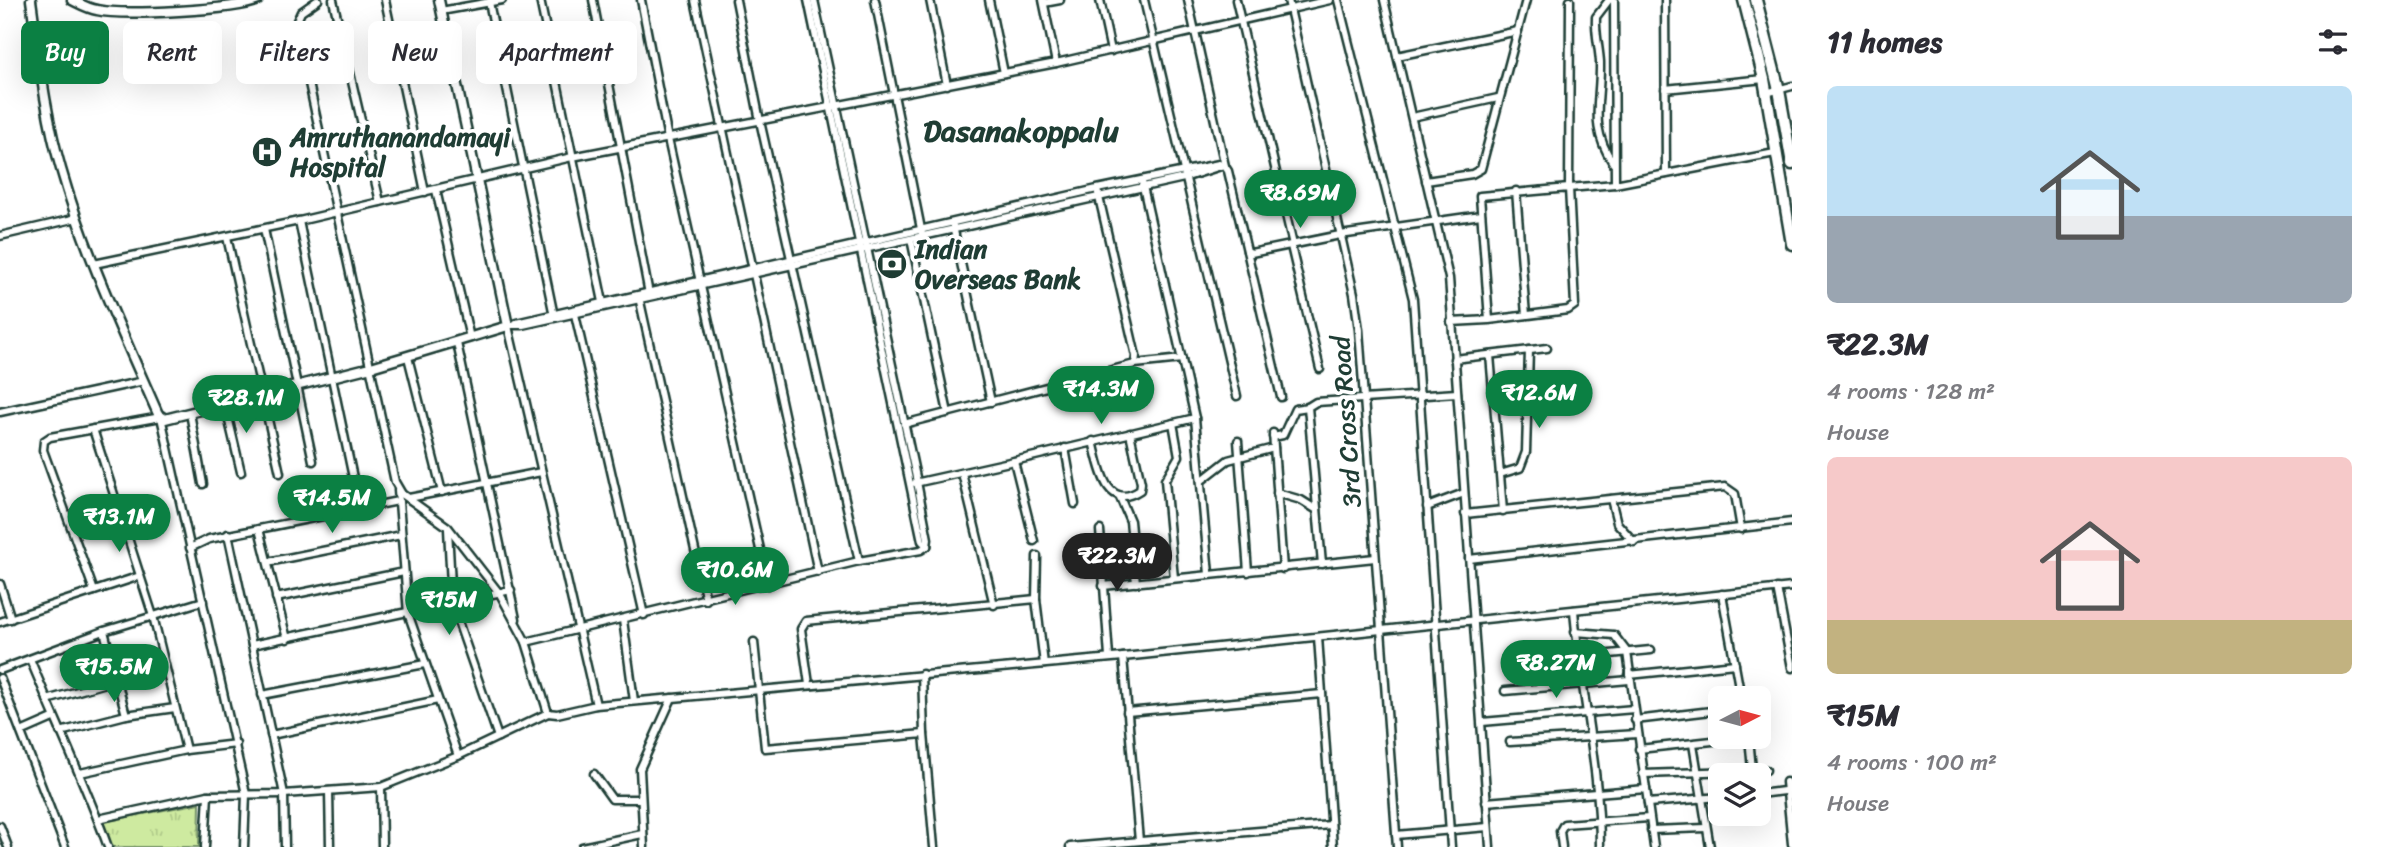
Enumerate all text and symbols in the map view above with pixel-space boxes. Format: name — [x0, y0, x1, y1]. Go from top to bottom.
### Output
text: 11 homes — [1827, 15, 1942, 69]
chip: Buy — [21, 21, 109, 84]
chip: Rent — [123, 21, 222, 84]
chip: Filters — [236, 21, 354, 84]
chip: New — [368, 21, 462, 84]
chip: Apartment — [476, 21, 637, 84]
icon: filters — [2314, 23, 2352, 61]
district label: Dasanakoppalu — [923, 104, 1120, 158]
place label: Amruthanandamayi Hospital — [289, 114, 512, 190]
icon: home — [2027, 132, 2153, 258]
hospital icon: Amruthanandamayi Hospital — [250, 135, 284, 169]
pin: ₹8.69M — [1243, 170, 1357, 230]
text: ₹8.69M — [1260, 172, 1340, 213]
place label: Indian Overseas Bank — [913, 226, 1081, 302]
bank icon: Indian Overseas Bank — [875, 247, 909, 281]
text: ₹22.3M — [1827, 317, 1928, 371]
street label: 3rd Cross Road — [1317, 332, 1375, 509]
pin: ₹14.3M — [1044, 366, 1158, 426]
text: ₹14.3M — [1063, 368, 1139, 409]
pin: ₹12.6M — [1482, 370, 1596, 430]
text: 4 rooms · 128 m² — [1827, 371, 1995, 412]
text: ₹12.6M — [1502, 372, 1576, 413]
pin: ₹28.1M — [189, 376, 303, 435]
text: ₹28.1M — [208, 377, 284, 418]
text: House — [1827, 412, 1889, 453]
pin: ₹14.5M — [275, 476, 389, 535]
text: ₹14.5M — [294, 477, 370, 518]
pin: ₹13.1M — [62, 494, 176, 554]
text: ₹13.1M — [84, 496, 154, 537]
icon: home — [2027, 503, 2153, 629]
pin: ₹22.3M — [1060, 534, 1174, 593]
text: ₹22.3M — [1078, 535, 1156, 576]
pin: ₹10.6M — [678, 548, 792, 607]
text: ₹10.6M — [697, 549, 773, 590]
pin: ₹15M — [408, 578, 490, 637]
text: ₹15M — [421, 579, 477, 620]
pin: ₹8.27M — [1499, 640, 1613, 700]
text: ₹8.27M — [1517, 642, 1595, 683]
pin: ₹15.5M — [57, 644, 171, 704]
text: ₹15.5M — [76, 646, 152, 687]
north arrow — [1708, 686, 1771, 749]
map controls — [1708, 686, 1771, 826]
text: ₹15M — [1827, 688, 1899, 742]
text: 4 rooms · 100 m² — [1827, 742, 1997, 783]
button: layers — [1708, 763, 1771, 826]
text: House — [1827, 783, 1889, 824]

